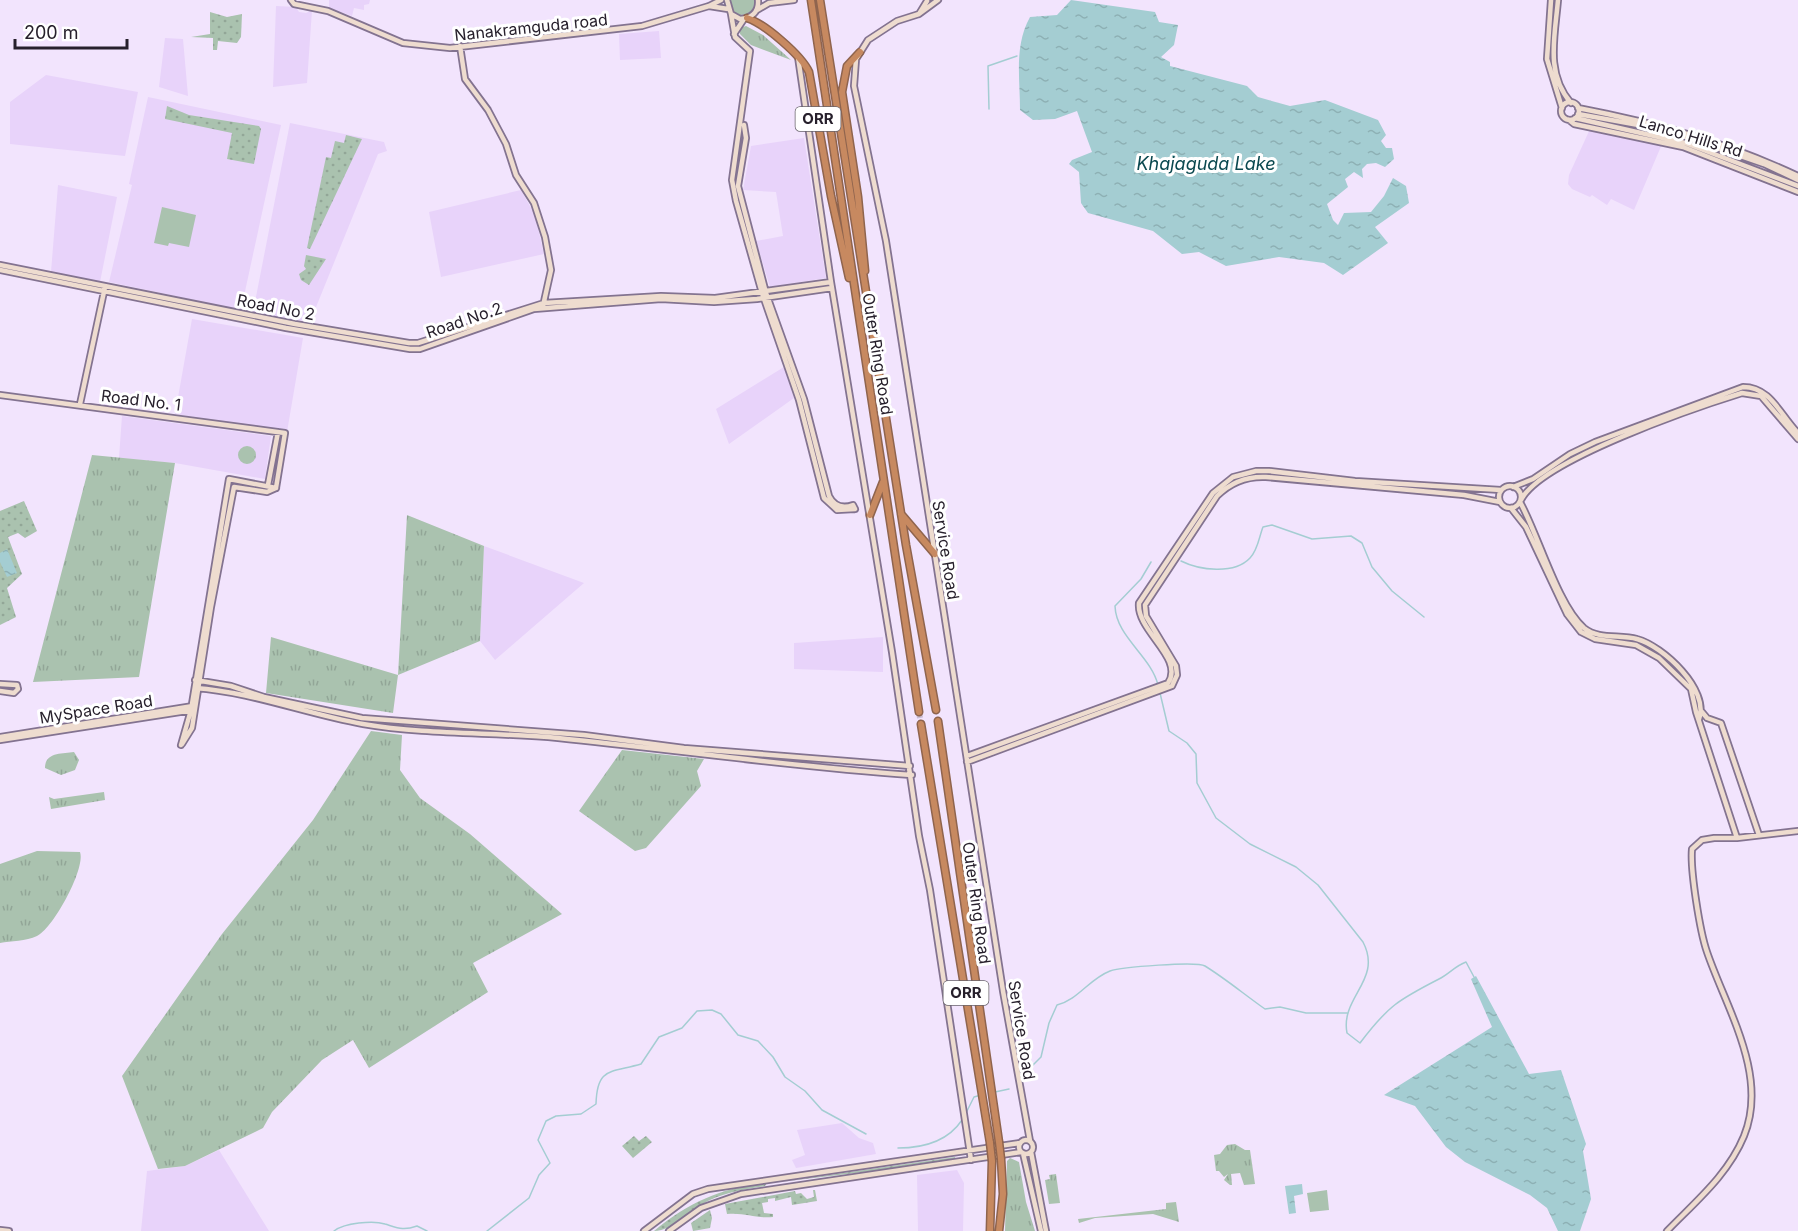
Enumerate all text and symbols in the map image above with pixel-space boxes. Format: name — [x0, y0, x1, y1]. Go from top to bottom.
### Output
street label: Nanakramguda road — [453, 9, 609, 45]
scale bar — [15, 12, 128, 50]
text: 200 m — [24, 22, 79, 43]
road number: ORR — [796, 107, 840, 131]
street label: Lanco Hills Rd — [1637, 111, 1745, 161]
water label: Khajaguda Lake — [1136, 153, 1276, 174]
street label: Road No 2 — [235, 290, 317, 324]
street label: Outer Ring Road — [858, 292, 898, 416]
street label: Road No.2 — [423, 298, 505, 342]
street label: Road No. 1 — [100, 385, 182, 415]
street label: Service Road — [928, 499, 964, 601]
street label: MySpace Road — [38, 690, 154, 728]
street label: Outer Ring Road — [959, 841, 995, 965]
street label: Service Road — [1004, 979, 1040, 1081]
road number: ORR — [944, 981, 988, 1005]

